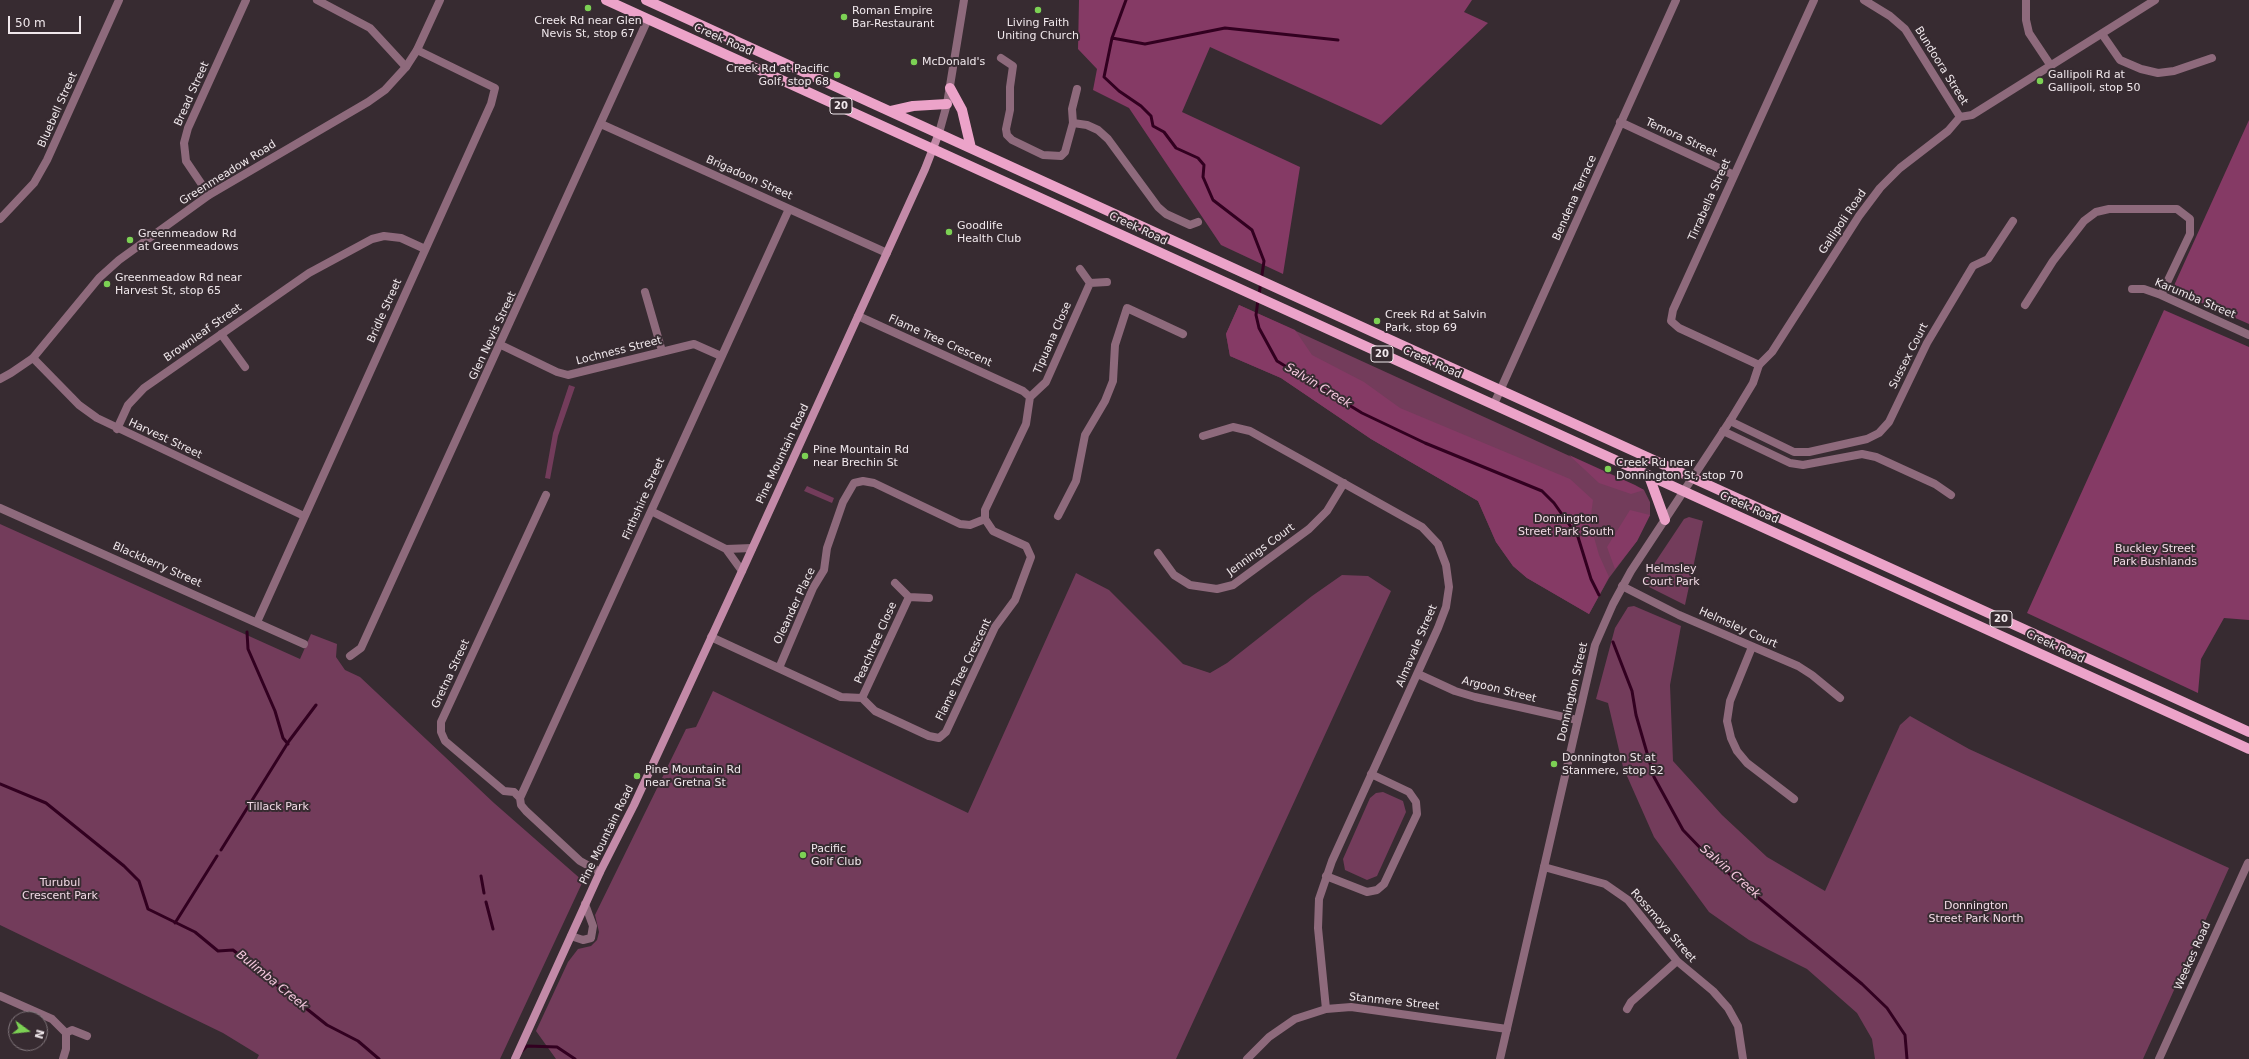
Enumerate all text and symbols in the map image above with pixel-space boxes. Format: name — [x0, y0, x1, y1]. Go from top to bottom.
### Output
marker: Creek Rd near Glen Nevis St, stop 67 — [583, 3, 593, 13]
place label: Roman Empire Bar-Restaurant — [852, 4, 934, 30]
marker: Living Faith Uniting Church — [1033, 5, 1043, 15]
scale bar — [10, 8, 83, 34]
marker: Roman Empire Bar-Restaurant — [839, 12, 849, 22]
place label: Creek Rd near Glen Nevis St, stop 67 — [534, 14, 642, 40]
text: 50 m — [15, 16, 46, 30]
place label: Living Faith Uniting Church — [997, 16, 1079, 42]
street label: Creek Road — [692, 21, 754, 59]
street label: Bundoora Street — [1912, 24, 1970, 108]
place label: McDonald's — [922, 55, 985, 69]
marker: McDonald's — [909, 57, 919, 67]
street label: Bread Street — [172, 60, 212, 128]
place label: Creek Rd at Pacific Golf, stop 68 — [726, 62, 829, 88]
place label: Gallipoli Rd at Gallipoli, stop 50 — [2048, 68, 2141, 94]
street label: Bluebell Street — [35, 70, 81, 150]
marker: Creek Rd at Pacific Golf, stop 68 — [832, 70, 842, 80]
marker: Gallipoli Rd at Gallipoli, stop 50 — [2035, 76, 2045, 86]
road number: 20 — [830, 98, 852, 114]
street label: Temora Street — [1643, 116, 1719, 160]
street label: Greenmeadow Road — [177, 138, 279, 208]
street label: Brigadoon Street — [704, 153, 794, 203]
street label: Bendena Terrace — [1550, 153, 1600, 243]
street label: Tirrabella Street — [1686, 157, 1734, 243]
street label: Gallipoli Road — [1816, 187, 1870, 257]
street label: Creek Road — [1107, 210, 1169, 248]
place label: Goodlife Health Club — [957, 219, 1021, 245]
place label: Greenmeadow Rd at Greenmeadows — [138, 227, 239, 253]
marker: Goodlife Health Club — [944, 227, 954, 237]
marker: Greenmeadow Rd at Greenmeadows — [125, 235, 135, 245]
place label: Greenmeadow Rd near Harvest St, stop 65 — [115, 271, 242, 297]
street label: Karumba Street — [2153, 276, 2237, 322]
street label: Bridle Street — [365, 277, 405, 345]
marker: Greenmeadow Rd near Harvest St, stop 65 — [102, 279, 112, 289]
street label: Glen Nevis Street — [467, 290, 519, 382]
street label: Tipuana Close — [1031, 300, 1075, 376]
street label: Brownleaf Street — [162, 301, 244, 365]
place label: Creek Rd at Salvin Park, stop 69 — [1385, 308, 1486, 334]
street label: Flame Tree Crescent — [886, 312, 994, 370]
marker: Creek Rd at Salvin Park, stop 69 — [1372, 316, 1382, 326]
street label: Sussex Court — [1887, 321, 1931, 391]
street label: Lochness Street — [575, 334, 663, 368]
street label: Creek Road — [1401, 344, 1463, 382]
road number: 20 — [1371, 346, 1393, 362]
water label: Salvin Creek — [1282, 360, 1354, 412]
street label: Pine Mountain Road — [754, 402, 812, 506]
street label: Harvest Street — [126, 416, 204, 462]
place label: Pine Mountain Rd near Brechin St — [813, 443, 909, 469]
marker: Pine Mountain Rd near Brechin St — [800, 451, 810, 461]
street label: Firthshire Street — [620, 456, 668, 542]
place label: Creek Rd near Donnington St, stop 70 — [1616, 456, 1743, 482]
marker: Creek Rd near Donnington St, stop 70 — [1603, 464, 1613, 474]
street label: Creek Road — [1718, 489, 1780, 527]
park label: Donnington Street Park South — [1518, 512, 1614, 538]
street label: Jennings Court — [1225, 521, 1297, 579]
street label: Blackberry Street — [111, 539, 203, 591]
park label: Buckley Street Park Bushlands — [2113, 542, 2197, 568]
park label: Helmsley Court Park — [1642, 562, 1700, 588]
street label: Oleander Place — [771, 566, 819, 646]
street label: Peachtree Close — [852, 600, 900, 686]
street label: Almavale Street — [1394, 603, 1440, 689]
street label: Helmsley Court — [1697, 605, 1779, 651]
road number: 20 — [1990, 611, 2012, 627]
street label: Flame Tree Crescent — [934, 617, 994, 723]
street label: Creek Road — [2024, 628, 2086, 666]
street label: Gretna Street — [429, 637, 473, 711]
street label: Donnington Street — [1555, 641, 1591, 743]
street label: Argoon Street — [1460, 674, 1538, 706]
place label: Donnington St at Stanmere, stop 52 — [1562, 751, 1664, 777]
marker: Donnington St at Stanmere, stop 52 — [1549, 759, 1559, 769]
place label: Pine Mountain Rd near Gretna St — [645, 763, 741, 789]
marker: Pine Mountain Rd near Gretna St — [632, 771, 642, 781]
street label: Pine Mountain Road — [577, 783, 637, 887]
park label: Tillack Park — [247, 800, 309, 814]
place label: Pacific Golf Club — [811, 842, 861, 868]
water label: Salvin Creek — [1697, 842, 1763, 902]
marker: Pacific Golf Club — [798, 850, 808, 860]
park label: Turubul Crescent Park — [22, 876, 98, 902]
street label: Rossmoya Street — [1628, 887, 1698, 965]
park label: Donnington Street Park North — [1929, 899, 2023, 925]
street label: Weekes Road — [2172, 920, 2214, 992]
water label: Bulimba Creek — [233, 948, 311, 1014]
street label: Stanmere Street — [1348, 991, 1440, 1013]
north arrow — [8, 1011, 48, 1051]
text: N — [32, 1028, 47, 1040]

